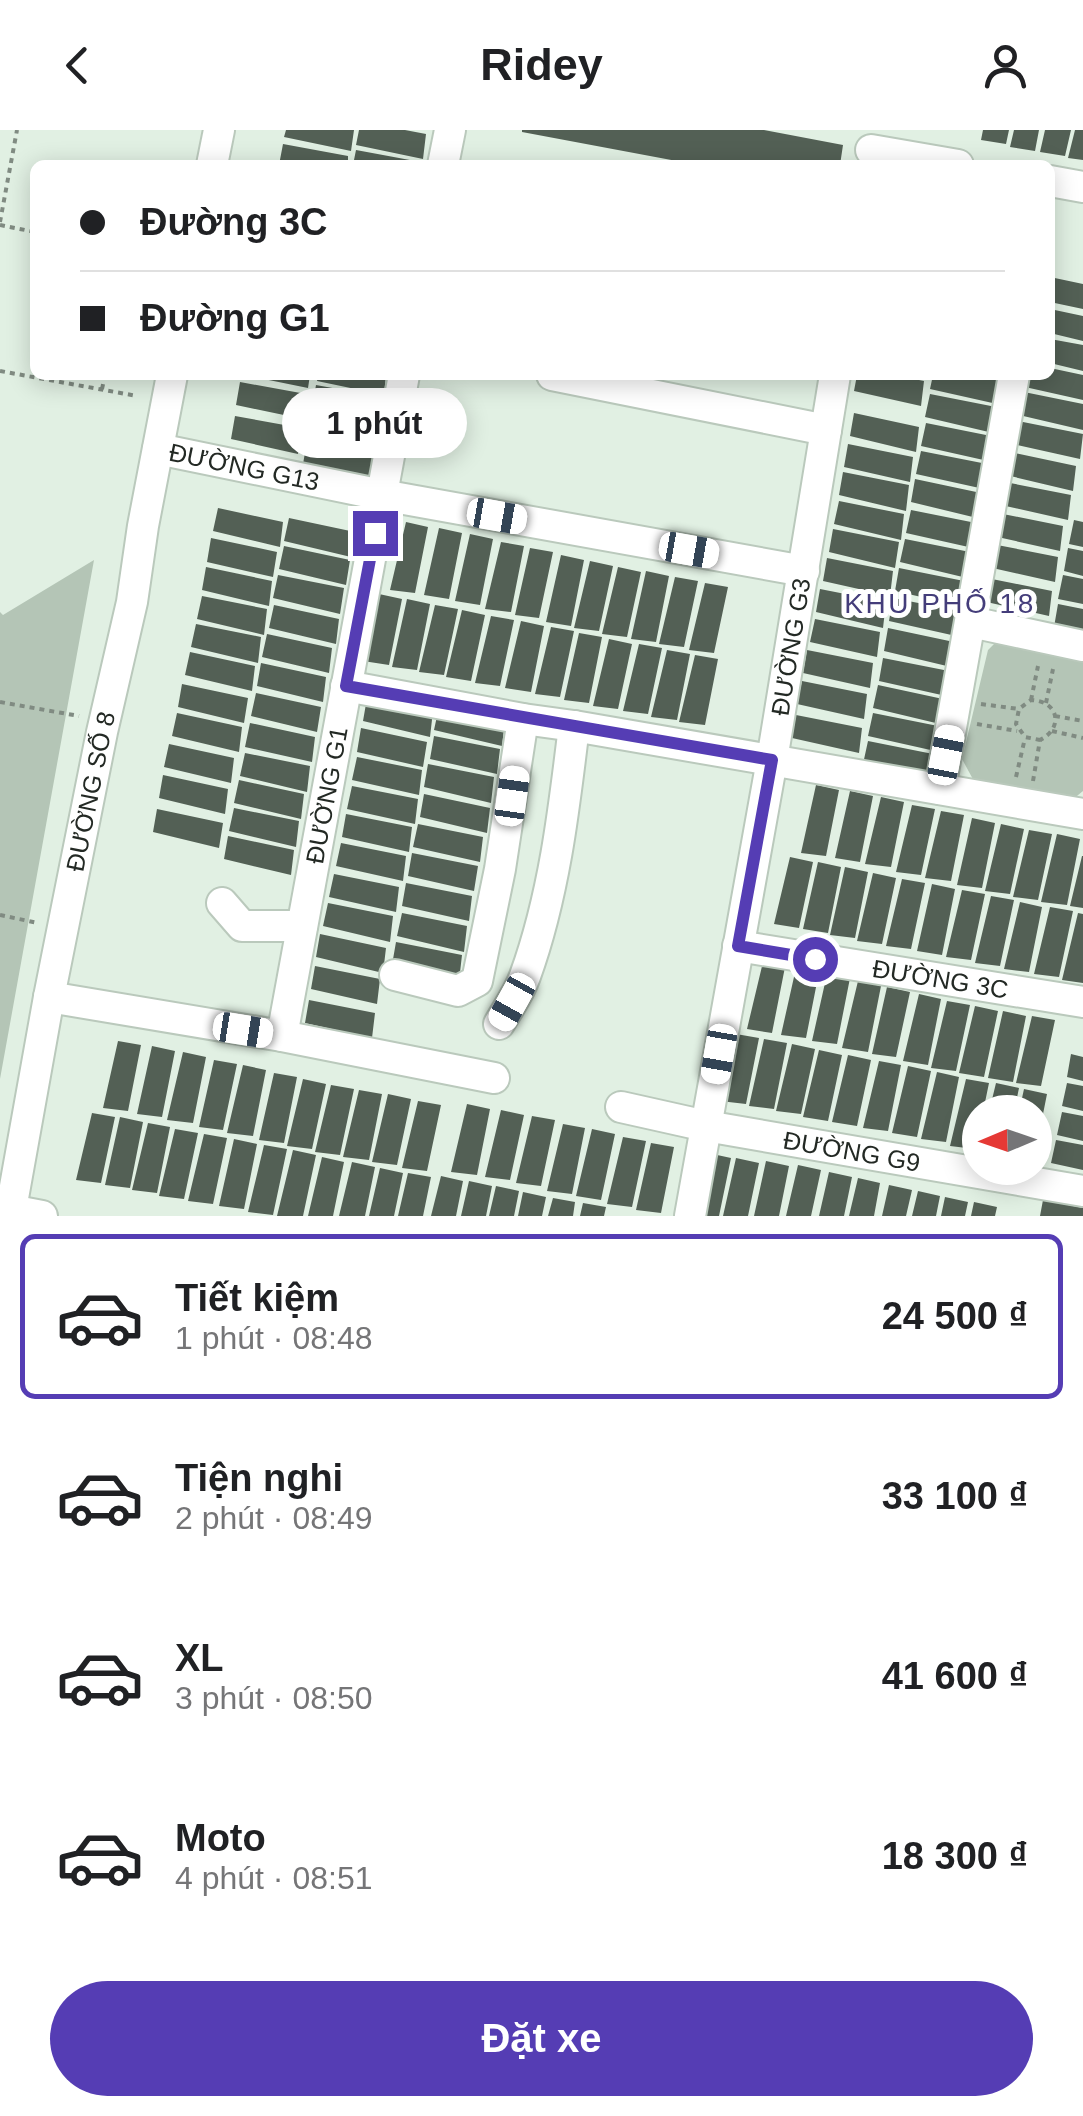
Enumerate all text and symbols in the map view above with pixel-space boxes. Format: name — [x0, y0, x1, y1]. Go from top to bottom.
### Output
icon: back — [50, 38, 105, 93]
icon: person — [978, 38, 1033, 93]
text: Ridey — [480, 39, 603, 90]
text: Đường 3C — [140, 201, 328, 243]
text: Đường G1 — [140, 297, 330, 339]
callout: 1 phút — [282, 388, 468, 458]
text: 1 phút — [327, 405, 422, 441]
street label: ĐƯỜNG G13 — [167, 438, 322, 496]
car — [465, 496, 529, 536]
route end — [353, 511, 398, 556]
car — [657, 530, 721, 570]
street label: ĐƯỜNG G3 — [766, 576, 816, 718]
district label: KHU PHỐ 18 — [844, 587, 1036, 619]
street label: ĐƯỜNG SỐ 8 — [60, 709, 120, 874]
car — [926, 723, 966, 787]
street label: ĐƯỜNG G1 — [300, 724, 353, 866]
car — [493, 764, 531, 828]
route start — [793, 937, 838, 982]
street label: ĐƯỜNG 3C — [870, 954, 1010, 1004]
car — [484, 968, 540, 1036]
car — [211, 1010, 275, 1050]
car — [699, 1022, 739, 1086]
north arrow — [962, 1095, 1052, 1185]
map controls — [962, 1095, 1052, 1185]
street label: ĐƯỜNG G9 — [781, 1126, 922, 1177]
icon: car — [55, 1272, 145, 1362]
text: Tiết kiệm — [175, 1277, 339, 1319]
text: 24 500 ₫ — [882, 1295, 1028, 1337]
text: 1 phút · 08:48 — [175, 1320, 372, 1356]
icon: car — [55, 1452, 145, 1542]
text: Tiện nghi — [175, 1457, 343, 1499]
text: 33 100 ₫ — [882, 1475, 1028, 1517]
text: 2 phút · 08:49 — [175, 1500, 372, 1536]
icon: car — [55, 1632, 145, 1722]
text: XL — [175, 1637, 224, 1679]
text: 41 600 ₫ — [882, 1655, 1028, 1697]
text: 3 phút · 08:50 — [175, 1680, 372, 1716]
icon: car — [55, 1812, 145, 1902]
text: Moto — [175, 1817, 266, 1859]
text: 18 300 ₫ — [882, 1835, 1028, 1877]
text: 4 phút · 08:51 — [175, 1860, 372, 1896]
button: Đặt xe — [50, 1981, 1033, 2096]

